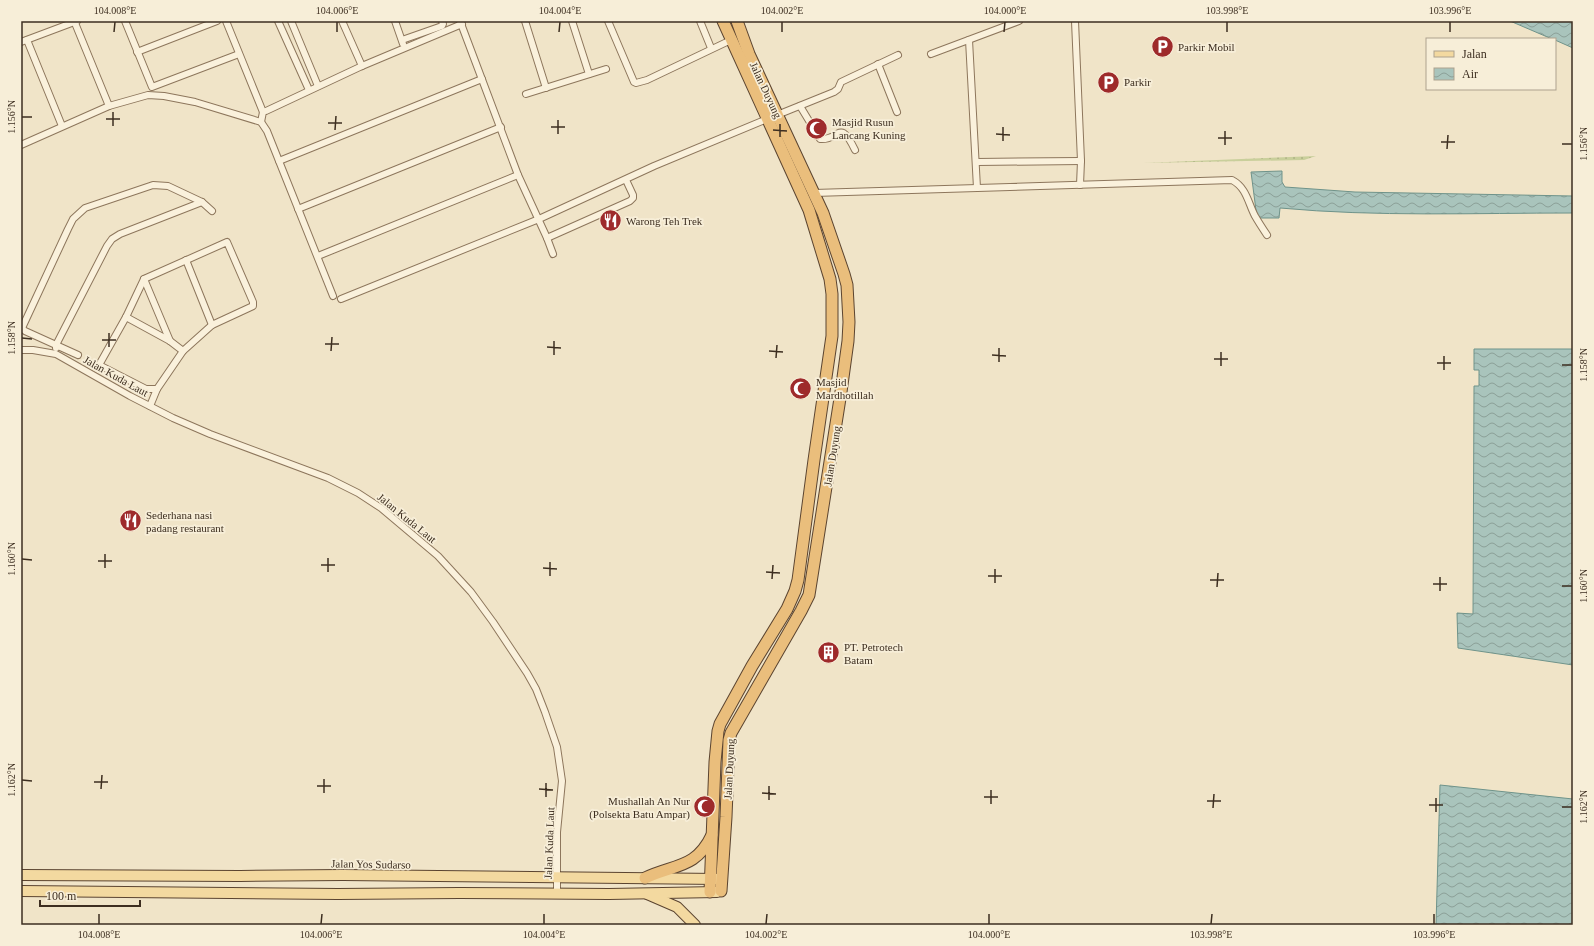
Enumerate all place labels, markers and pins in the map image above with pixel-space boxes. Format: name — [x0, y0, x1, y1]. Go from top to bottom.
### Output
parking icon: Parkir Mobil — [1149, 34, 1175, 60]
place label: Parkir Mobil — [1178, 41, 1235, 53]
parking icon: Parkir — [1096, 69, 1122, 95]
place label: Parkir — [1124, 76, 1151, 88]
mosque icon: Masjid Rusun Lancang Kuning — [804, 115, 830, 141]
place label: Masjid Rusun Lancang Kuning — [832, 116, 906, 141]
restaurant icon: Warong Teh Trek — [598, 208, 624, 234]
place label: Warong Teh Trek — [626, 215, 703, 227]
mosque icon: Masjid Mardhotillah — [787, 375, 813, 401]
place label: Masjid Mardhotillah — [816, 376, 874, 401]
restaurant icon: Sederhana nasi padang restaurant — [118, 508, 144, 534]
place label: Sederhana nasi padang restaurant — [146, 509, 224, 534]
building icon: PT. Petrotech Batam — [815, 640, 841, 666]
place label: PT. Petrotech Batam — [844, 641, 904, 666]
mosque icon: Mushallah An Nur (Polsekta Batu Ampar) — [692, 794, 718, 820]
place label: Mushallah An Nur (Polsekta Batu Ampar) — [589, 795, 690, 821]

